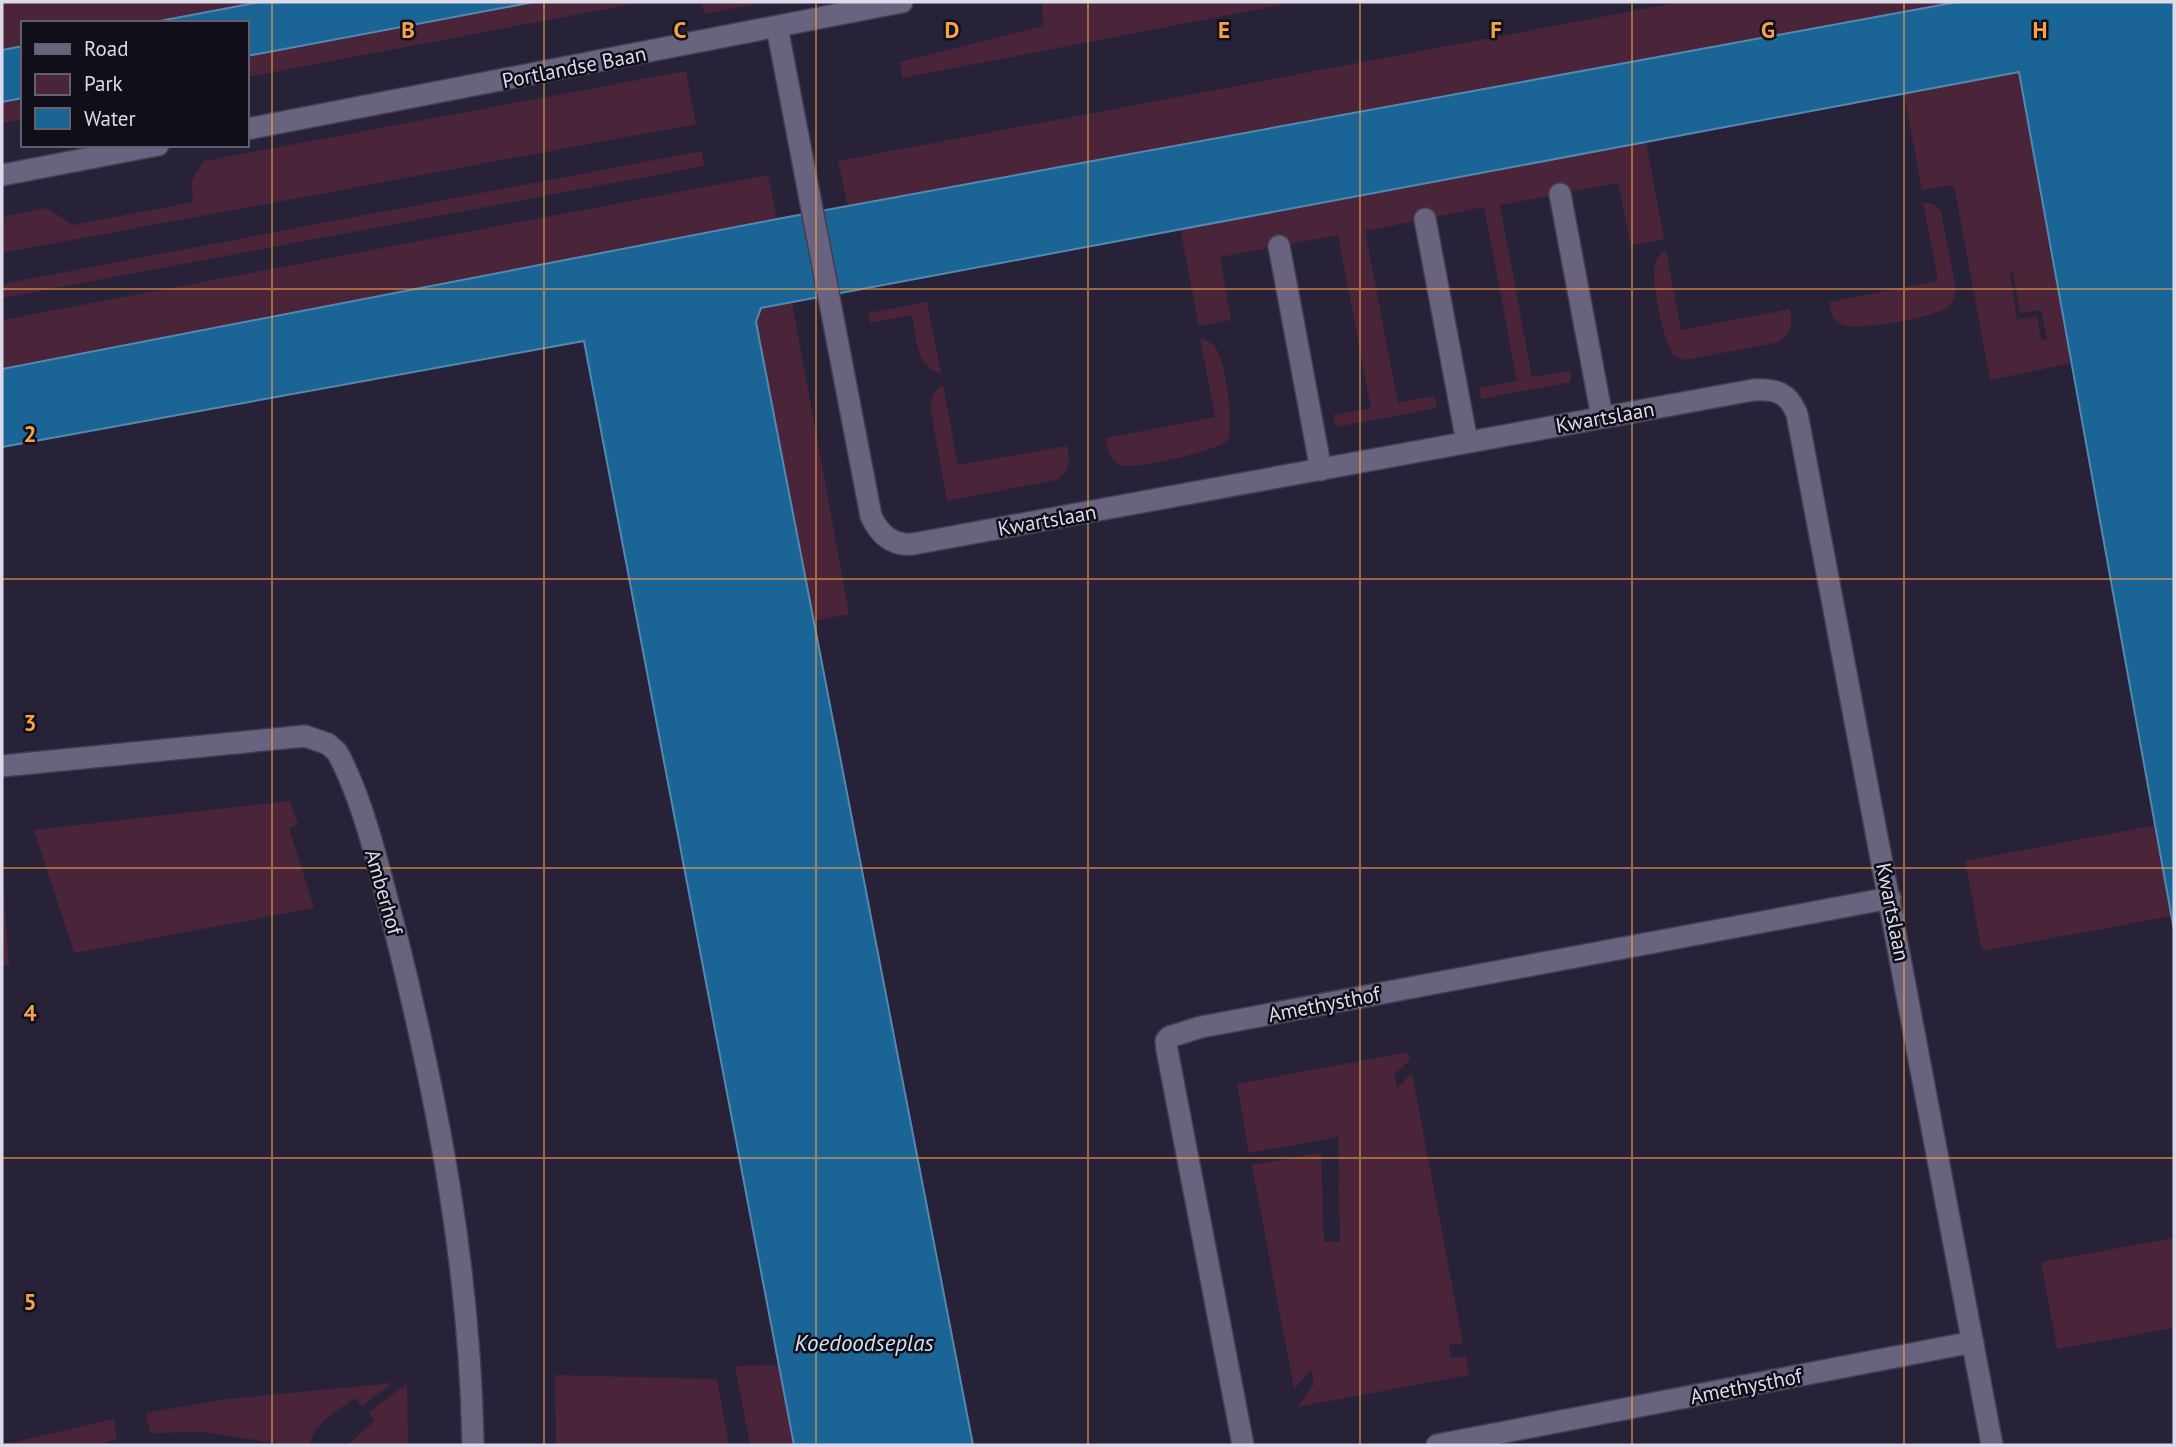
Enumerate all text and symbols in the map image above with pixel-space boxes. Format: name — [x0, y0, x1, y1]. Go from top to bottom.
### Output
text: B — [401, 15, 415, 44]
text: C — [674, 15, 687, 44]
text: D — [945, 15, 959, 44]
text: E — [1218, 15, 1230, 44]
text: F — [1490, 15, 1502, 44]
text: G — [1761, 15, 1775, 44]
text: H — [2033, 15, 2047, 44]
legend — [21, 21, 248, 147]
text: Road — [84, 35, 128, 62]
street label: Portlandse Baan — [500, 40, 648, 94]
text: Park — [84, 70, 123, 97]
text: Water — [84, 105, 136, 132]
street label: Kwartslaan — [1554, 395, 1656, 439]
text: 2 — [23, 419, 37, 448]
street label: Kwartslaan — [996, 498, 1098, 542]
text: 3 — [23, 708, 37, 737]
street label: Amberhof — [359, 846, 409, 939]
street label: Kwartslaan — [1870, 860, 1916, 964]
street label: Amethysthof — [1266, 980, 1384, 1028]
text: 4 — [23, 998, 37, 1027]
text: 5 — [23, 1287, 37, 1316]
water label: Koedoodseplas — [794, 1328, 934, 1357]
street label: Amethysthof — [1688, 1362, 1806, 1410]

